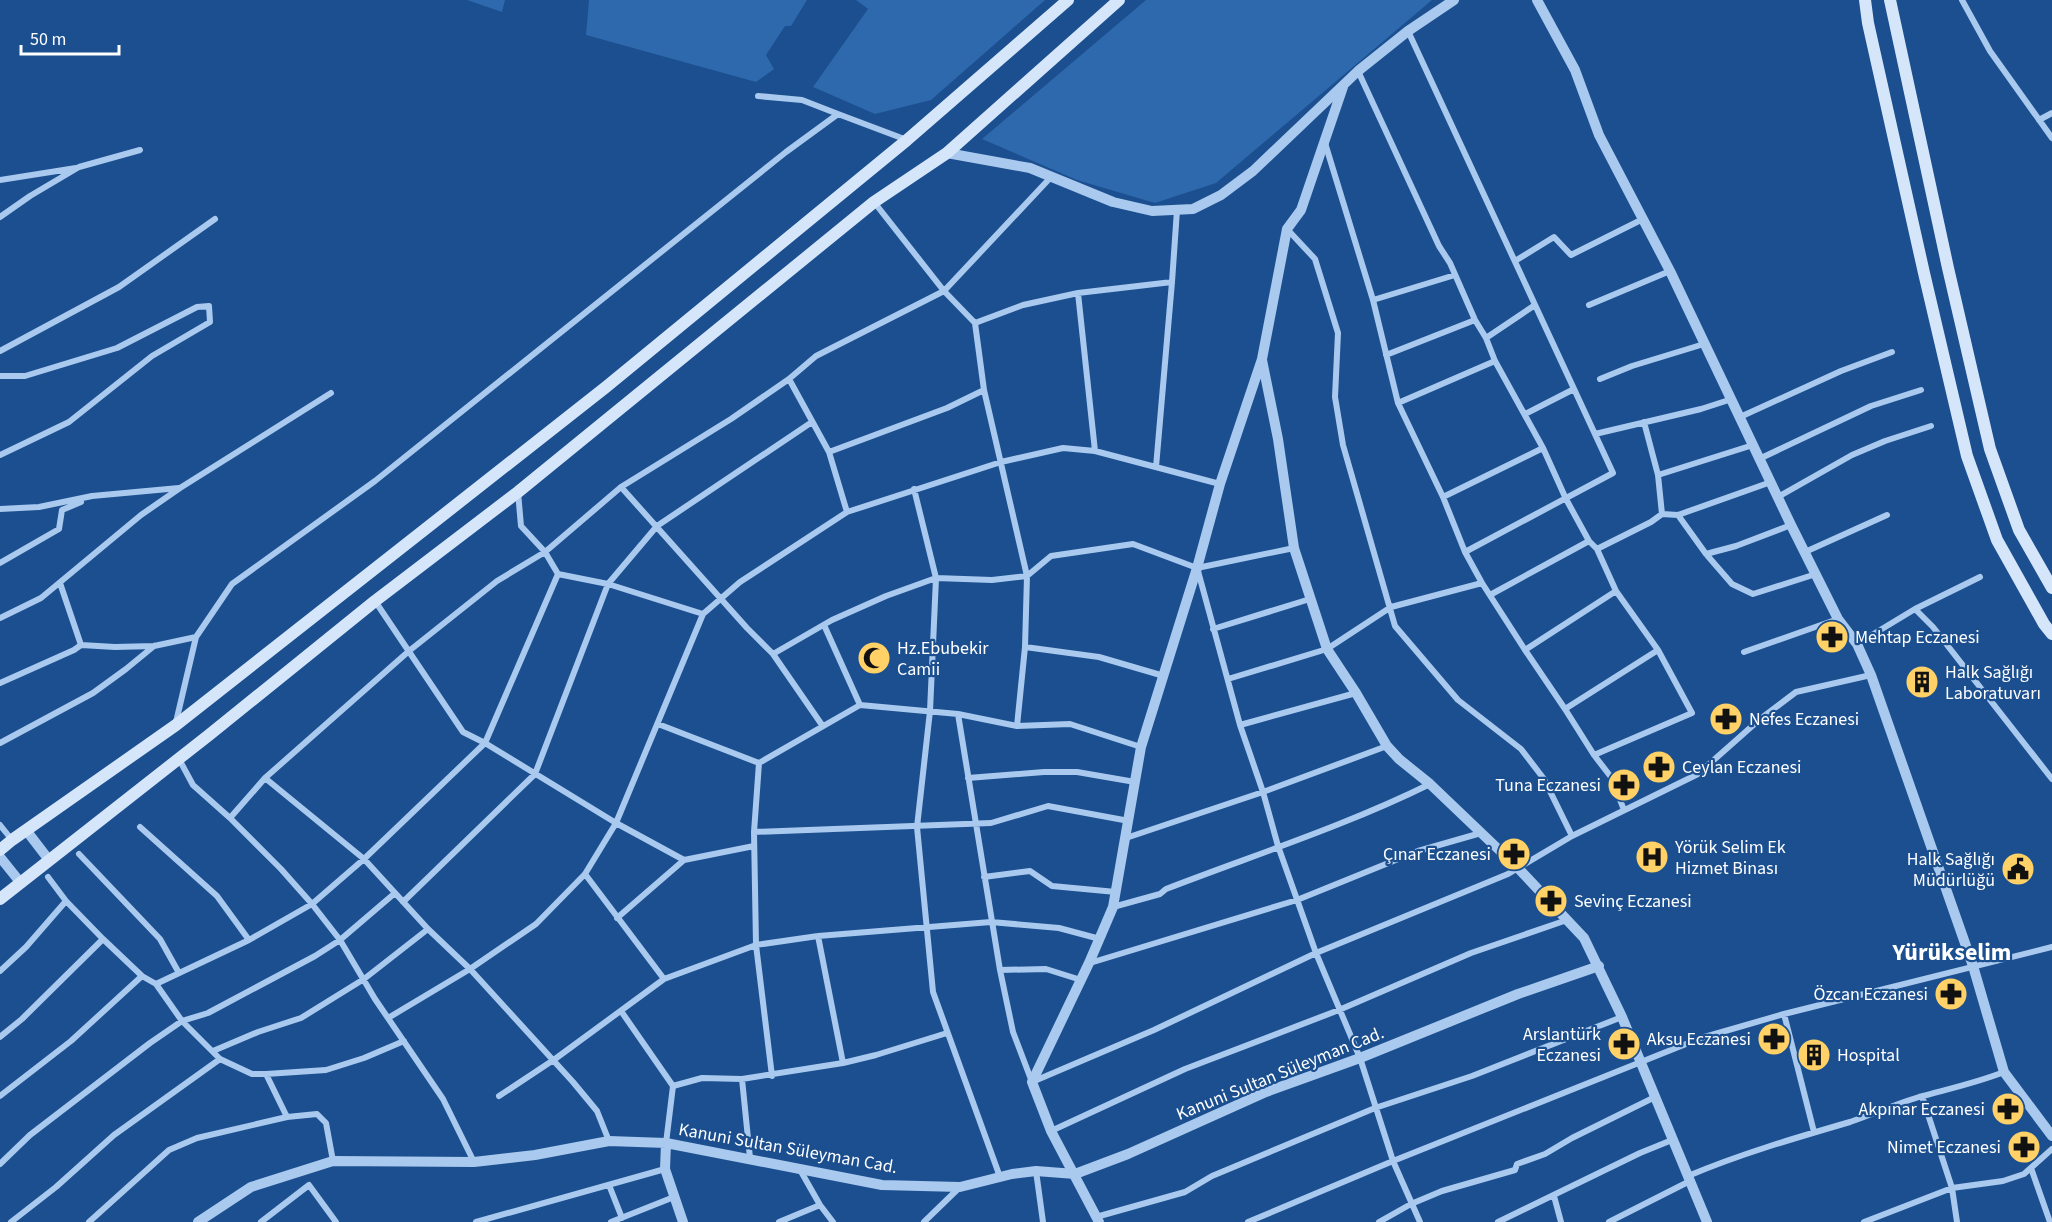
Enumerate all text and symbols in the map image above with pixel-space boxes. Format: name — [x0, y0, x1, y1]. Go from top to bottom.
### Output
scale bar — [21, 18, 118, 56]
text: 50 m — [30, 27, 66, 52]
pharmacy icon: Mehtap Eczanesi — [1814, 619, 1850, 655]
place label: Mehtap Eczanesi — [1855, 625, 1980, 650]
place label: Hz.Ebubekir Camii — [897, 636, 989, 682]
mosque icon: Hz.Ebubekir Camii — [856, 640, 892, 676]
place label: Halk Sağlığı Laboratuvarı — [1945, 660, 2041, 706]
building icon: Halk Sağlığı Laboratuvarı — [1904, 664, 1940, 700]
pharmacy icon: Nefes Eczanesi — [1708, 701, 1744, 737]
place label: Nefes Eczanesi — [1749, 707, 1859, 732]
pharmacy icon: Ceylan Eczanesi — [1641, 749, 1677, 785]
place label: Ceylan Eczanesi — [1682, 755, 1801, 780]
pharmacy icon: Tuna Eczanesi — [1606, 767, 1642, 803]
place label: Tuna Eczanesi — [1495, 773, 1601, 798]
place label: Yörük Selim Ek Hizmet Binası — [1674, 835, 1786, 881]
pharmacy icon: Çınar Eczanesi — [1496, 836, 1532, 872]
hospital icon: Yörük Selim Ek Hizmet Binası — [1634, 839, 1670, 875]
place label: Çınar Eczanesi — [1383, 842, 1491, 867]
place label: Halk Sağlığı Müdürlüğü — [1907, 847, 1995, 893]
public building icon: Halk Sağlığı Müdürlüğü — [2000, 851, 2036, 887]
pharmacy icon: Sevinç Eczanesi — [1533, 883, 1569, 919]
place label: Sevinç Eczanesi — [1574, 889, 1692, 914]
district label: Yürükselim — [1892, 935, 2011, 970]
pharmacy icon: Özcan Eczanesi — [1933, 976, 1969, 1012]
place label: Özcan Eczanesi — [1814, 982, 1928, 1007]
street label: Kanuni Sultan Süleyman Cad. — [1173, 1020, 1388, 1127]
pharmacy icon: Aksu Eczanesi — [1756, 1021, 1792, 1057]
place label: Arslantürk Eczanesi — [1523, 1022, 1601, 1068]
pharmacy icon: Arslantürk Eczanesi — [1606, 1026, 1642, 1062]
place label: Aksu Eczanesi — [1647, 1027, 1751, 1052]
building icon: Hospital — [1796, 1037, 1832, 1073]
place label: Hospital — [1837, 1043, 1900, 1068]
pharmacy icon: Akpınar Eczanesi — [1990, 1091, 2026, 1127]
place label: Akpınar Eczanesi — [1859, 1097, 1985, 1122]
street label: Kanuni Sultan Süleyman Cad. — [676, 1117, 899, 1180]
pharmacy icon: Nimet Eczanesi — [2006, 1129, 2042, 1165]
place label: Nimet Eczanesi — [1887, 1135, 2001, 1160]

